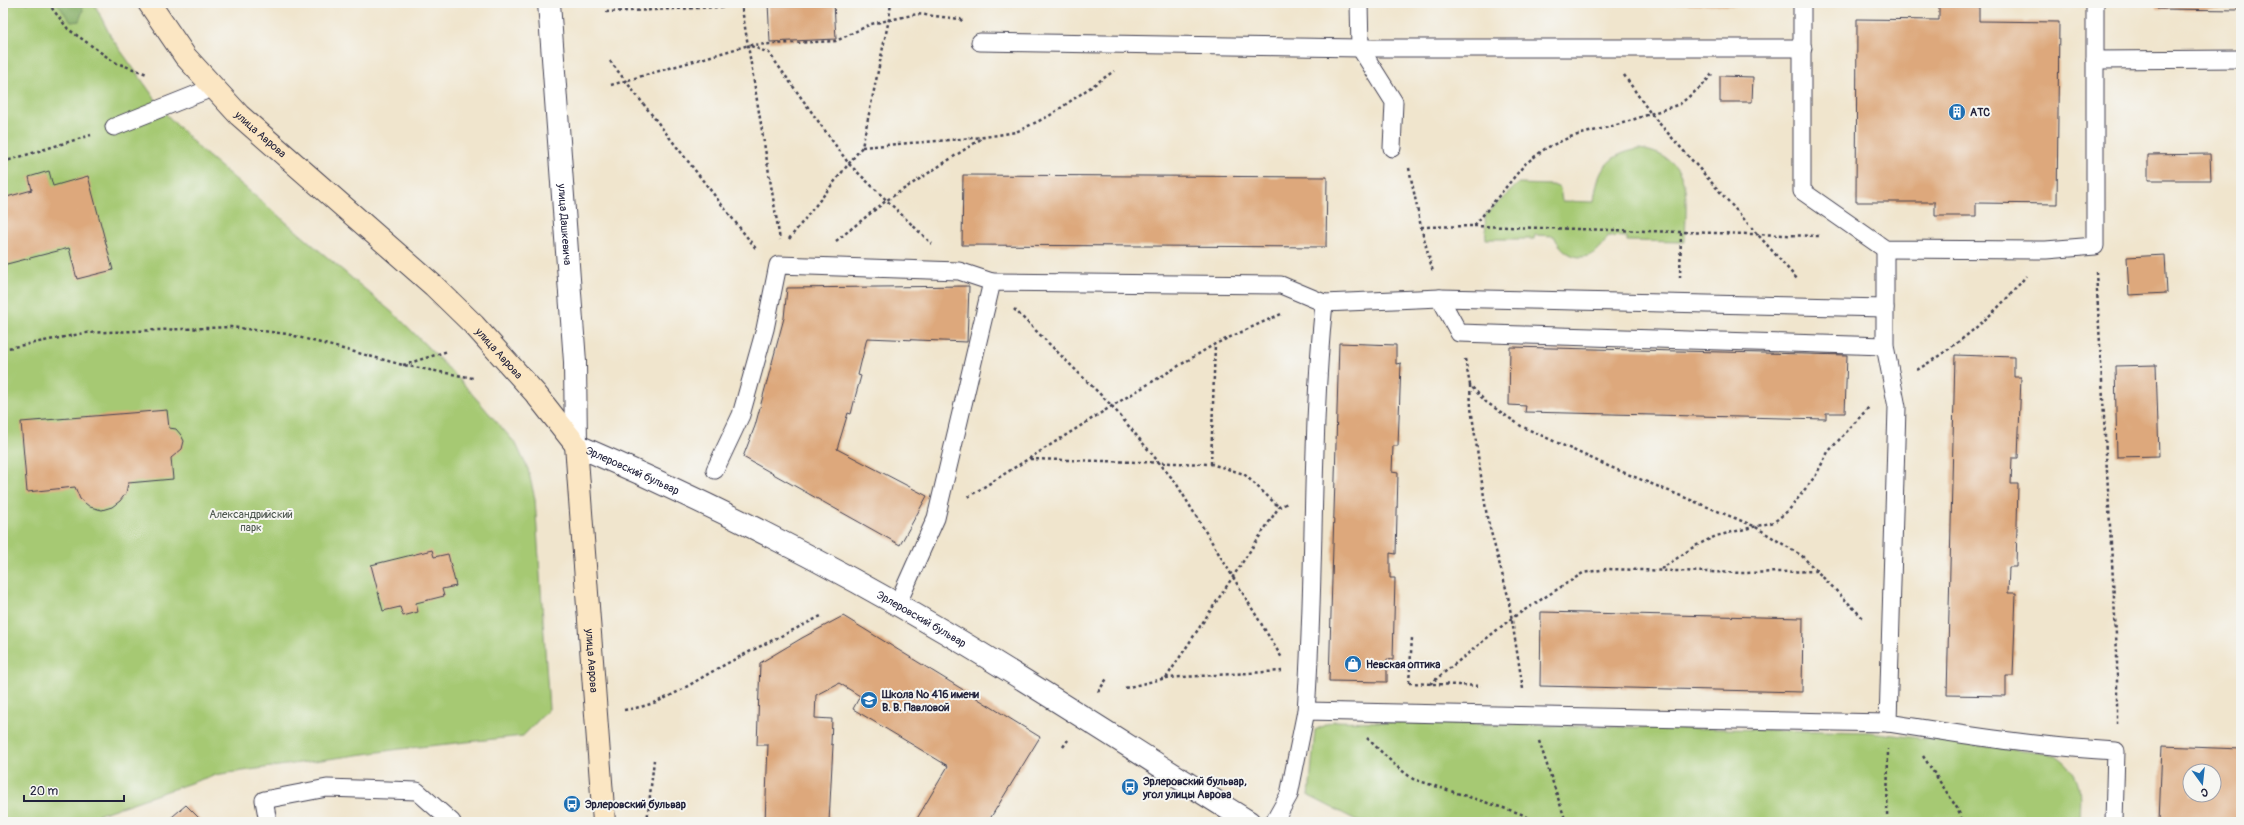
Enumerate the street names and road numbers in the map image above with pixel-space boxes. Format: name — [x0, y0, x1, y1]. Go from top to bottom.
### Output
street label: улица Аврова — [231, 108, 289, 160]
street label: улица Дашкевича — [555, 182, 574, 266]
street label: улица Аврова — [472, 324, 525, 382]
street label: Эрлеровский бульвар — [584, 444, 681, 498]
street label: Эрлеровский бульвар — [874, 588, 968, 650]
street label: улица Аврова — [583, 627, 600, 693]

